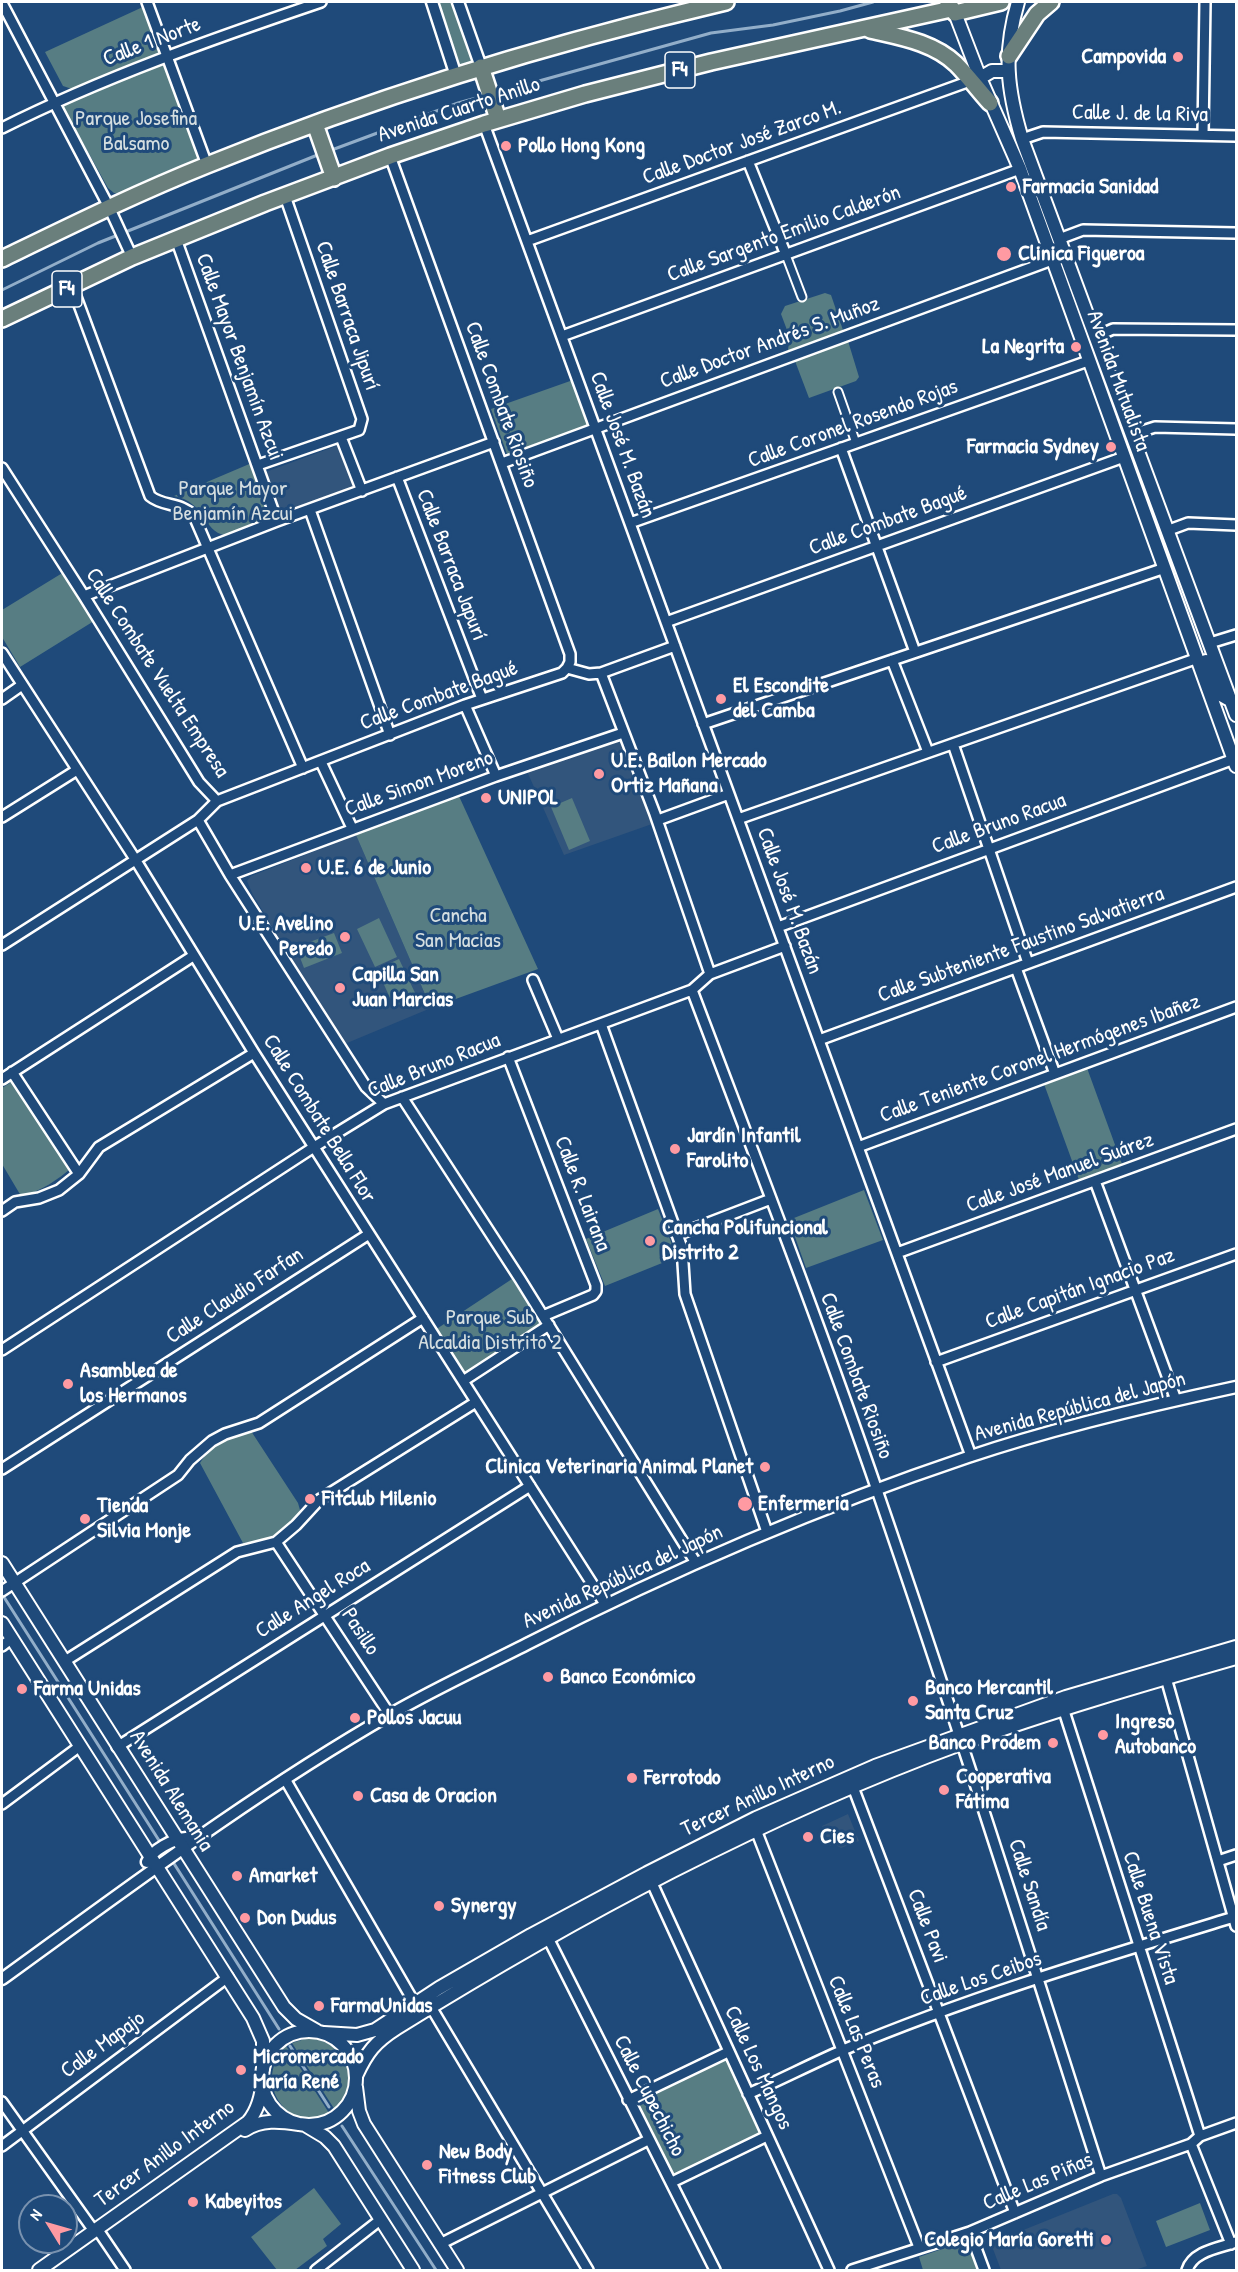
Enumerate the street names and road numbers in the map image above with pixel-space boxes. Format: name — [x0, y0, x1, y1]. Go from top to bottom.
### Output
street label: Calle 1 Norte — [99, 11, 205, 73]
road number: F4 — [665, 52, 695, 88]
street label: Avenida Cuarto Anillo — [375, 71, 543, 149]
street label: Calle Doctor José Zarco M. — [639, 95, 845, 191]
street label: Calle J. de la Riva — [1072, 100, 1208, 128]
street label: Calle Sargento Emilio Calderón — [664, 179, 904, 289]
street label: Calle Barraca Jipurí — [309, 238, 385, 394]
street label: Calle Mayor Benjamín Azcui — [189, 250, 289, 464]
road number: F4 — [52, 271, 82, 307]
street label: Calle Doctor Andrés S. Muñoz — [657, 291, 883, 395]
street label: Avenida Mutualista — [1080, 307, 1156, 455]
street label: Calle Combate Riosiño — [459, 318, 543, 492]
street label: Calle José M. Bazán — [583, 368, 661, 522]
street label: Calle Coronel Rosendo Rojas — [744, 374, 962, 474]
street label: Calle Combate Bagué — [805, 480, 971, 562]
street label: Calle Barraca Japurí — [410, 486, 492, 644]
street label: Calle Combate Vuelta Empresa — [79, 563, 235, 783]
street label: Calle Combate Bagué — [356, 655, 522, 737]
street label: Calle Simon Moreno — [341, 745, 497, 823]
street label: Calle Bruno Racua — [928, 788, 1070, 860]
street label: Calle José M. Bazán — [750, 824, 828, 978]
street label: Calle Subteniente Faustino Salvatierra — [874, 881, 1168, 1009]
street label: Calle Teniente Coronel Hermógenes Ibañez — [876, 989, 1204, 1129]
street label: Calle Bruno Racua — [364, 1027, 504, 1105]
street label: Calle Combate Bella Flor — [257, 1030, 381, 1208]
street label: Calle José Manuel Suárez — [963, 1127, 1157, 1219]
street label: Calle R. Lairana — [548, 1133, 616, 1255]
street label: Calle Claudio Farfan — [161, 1242, 309, 1350]
street label: Calle Capitán Ignacio Paz — [982, 1242, 1178, 1336]
street label: Calle Combate Riosiño — [814, 1289, 898, 1463]
street label: Avenida República del Japón — [971, 1366, 1189, 1448]
street label: Avenida República del Japón — [519, 1519, 727, 1635]
street label: Calle Angel Roca — [251, 1553, 375, 1645]
street label: Pasillo — [335, 1603, 385, 1661]
street label: Avenida Alemania — [123, 1726, 219, 1856]
street label: Tercer Anillo Interno — [677, 1749, 839, 1843]
street label: Calle Sandía — [1002, 1836, 1056, 1934]
street label: Calle Buena Vista — [1116, 1848, 1184, 1988]
street label: Calle Pavi — [901, 1885, 953, 1967]
street label: Calle Los Ceibos — [917, 1946, 1045, 2012]
street label: Calle Las Peras — [821, 1972, 891, 2092]
street label: Calle Los Mangos — [718, 2002, 798, 2134]
street label: Calle Mapajo — [56, 2006, 150, 2084]
street label: Calle Cupechicho — [607, 2031, 691, 2161]
street label: Tercer Anillo Interno — [90, 2095, 240, 2213]
street label: Calle Las Piñas — [979, 2147, 1097, 2217]

